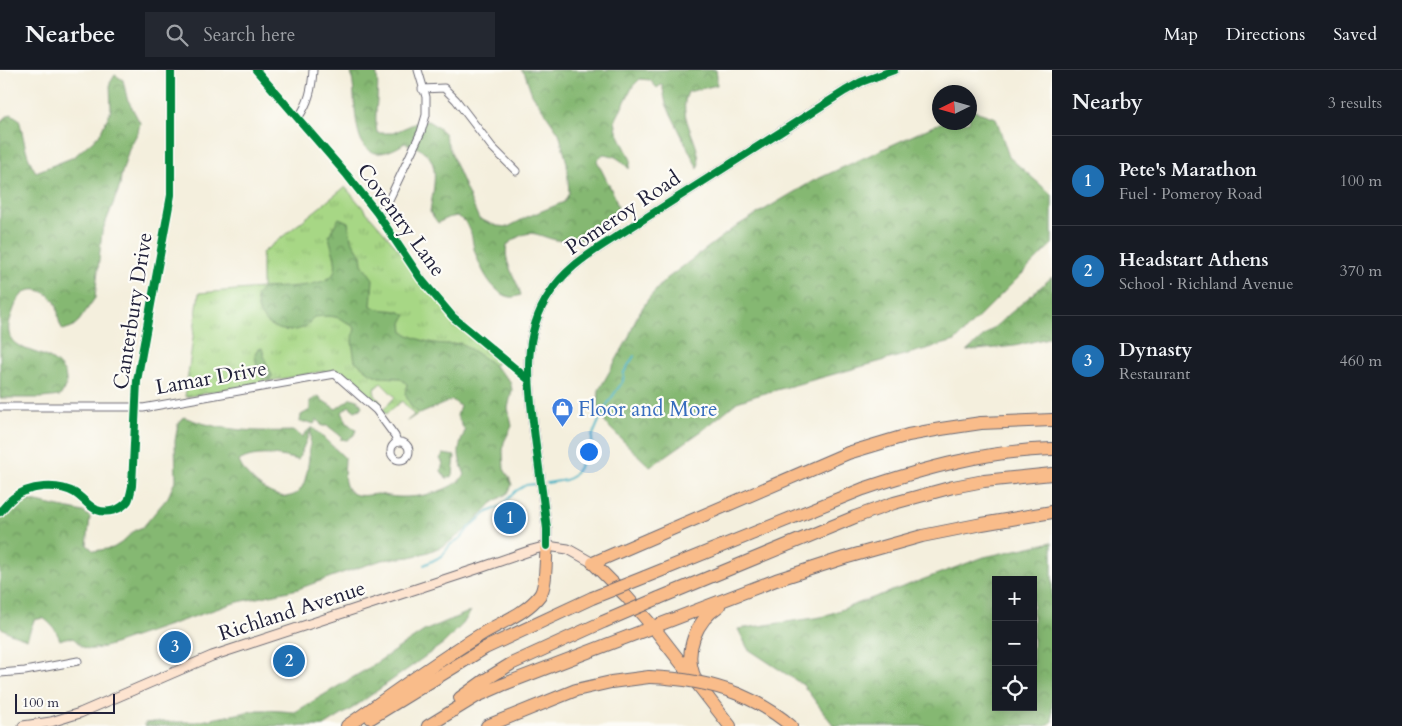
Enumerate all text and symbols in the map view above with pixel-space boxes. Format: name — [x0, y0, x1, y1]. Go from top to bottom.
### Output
search box — [145, 12, 495, 57]
text: Nearbee — [25, 18, 115, 51]
icon: search — [163, 21, 191, 49]
text: Search here — [203, 22, 295, 48]
text: Map — [1164, 22, 1198, 47]
text: Directions — [1226, 22, 1305, 47]
text: Saved — [1333, 22, 1377, 47]
north arrow — [932, 85, 977, 130]
text: Nearby — [1072, 88, 1143, 117]
text: 3 results — [1328, 92, 1382, 114]
street label: Coventry Lane — [350, 157, 452, 283]
text: Pete's Marathon — [1119, 157, 1257, 183]
street label: Pomeroy Road — [560, 164, 686, 262]
text: 1 — [1084, 170, 1092, 192]
text: 100 m — [1340, 170, 1382, 192]
text: Fuel · Pomeroy Road — [1119, 183, 1262, 205]
street label: Canterbury Drive — [106, 230, 160, 392]
text: Headstart Athens — [1119, 247, 1269, 273]
text: 2 — [1084, 260, 1092, 282]
text: 370 m — [1340, 260, 1382, 282]
text: School · Richland Avenue — [1119, 273, 1294, 295]
text: Dynasty — [1119, 337, 1192, 363]
text: 3 — [1084, 350, 1092, 372]
text: 460 m — [1340, 350, 1382, 372]
street label: Lamar Drive — [153, 354, 269, 402]
text: Restaurant — [1119, 363, 1190, 385]
place label: Floor and More — [578, 395, 717, 424]
shop icon: Floor and More — [550, 397, 574, 428]
your location — [576, 439, 602, 465]
pin: 1 — [494, 499, 526, 537]
street label: Richland Avenue — [215, 574, 369, 648]
map controls — [992, 576, 1037, 711]
button: + — [992, 576, 1037, 621]
button: − — [992, 621, 1037, 666]
pin: 3 — [159, 628, 191, 666]
pin: 2 — [273, 642, 305, 680]
button: locate — [992, 666, 1037, 711]
scale bar — [15, 691, 115, 714]
text: 100 m — [22, 693, 59, 712]

